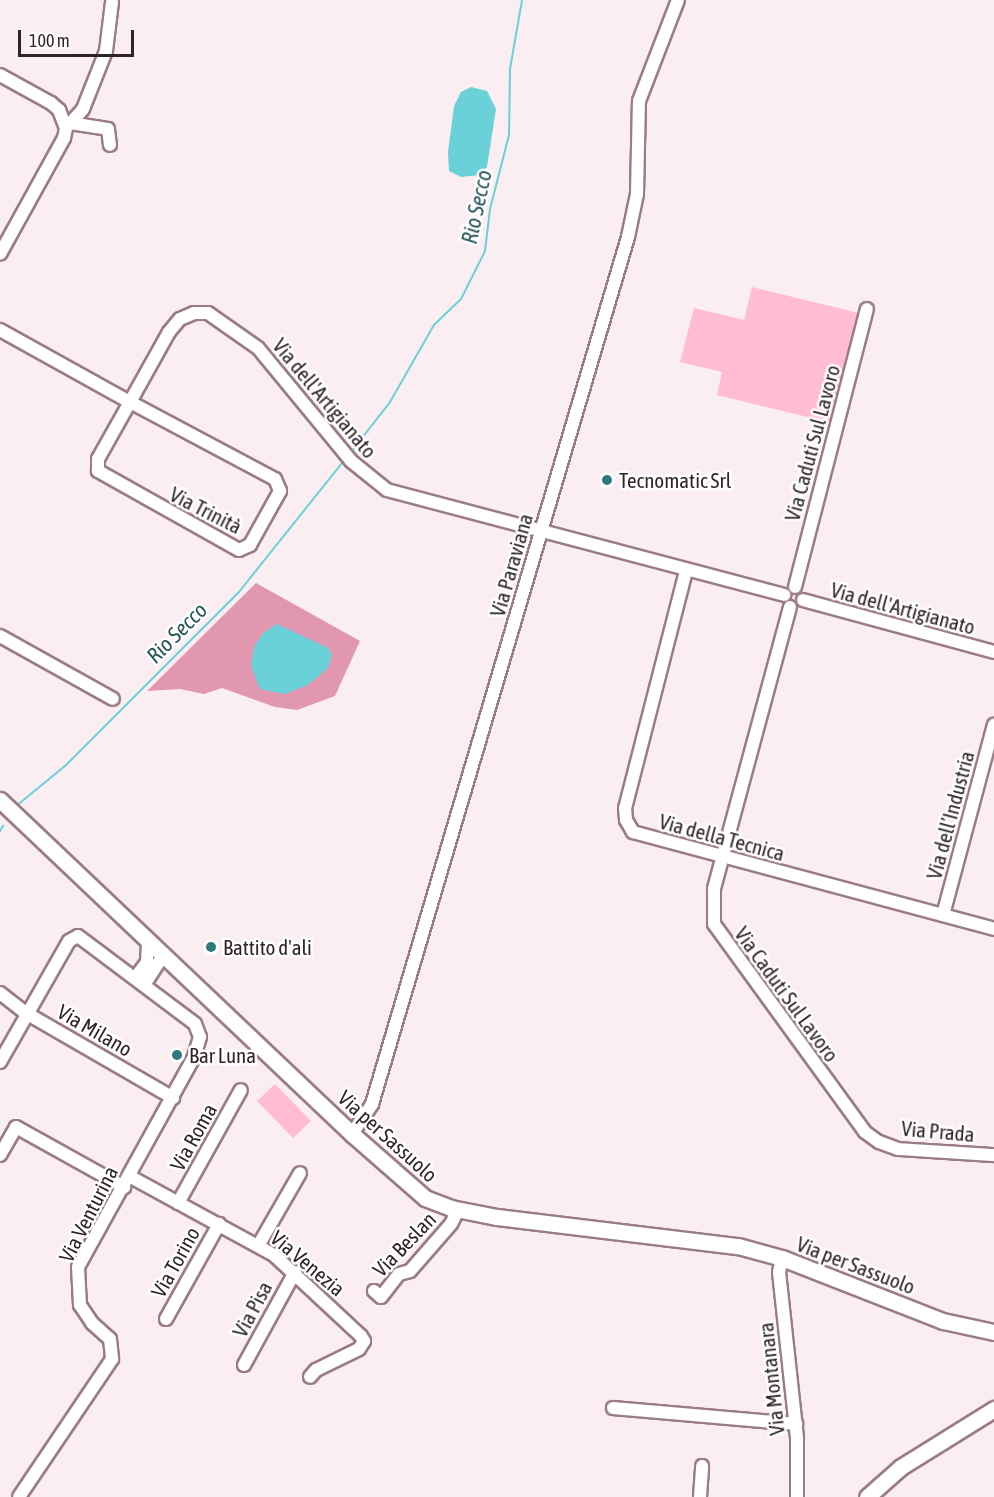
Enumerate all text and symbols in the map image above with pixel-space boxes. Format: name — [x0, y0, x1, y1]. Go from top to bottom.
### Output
scale bar — [21, 18, 136, 56]
text: 100 m — [29, 30, 70, 51]
water label: Rio Secco — [456, 168, 498, 246]
street label: Via dell'Artigianato — [268, 333, 382, 463]
street label: Via Caduti Sul Lavoro — [779, 362, 845, 524]
place label: Tecnomatic Srl — [619, 467, 731, 493]
marker: Tecnomatic Srl — [600, 473, 614, 487]
street label: Via Trinità — [166, 481, 246, 539]
street label: Via Paraviana — [484, 511, 538, 619]
street label: Via dell'Artigianato — [828, 577, 978, 639]
water label: Rio Secco — [141, 597, 213, 669]
street label: Via dell’Industria — [921, 748, 979, 882]
street label: Via della Tecnica — [657, 808, 787, 866]
street label: Via Caduti Sul Lavoro — [730, 922, 844, 1066]
place label: Battito d'ali — [223, 934, 312, 960]
marker: Battito d'ali — [204, 940, 218, 954]
street label: Via Milano — [53, 999, 137, 1061]
place label: Bar Luna — [189, 1042, 256, 1068]
marker: Bar Luna — [170, 1048, 184, 1062]
street label: Via per Sassuolo — [333, 1085, 443, 1187]
street label: Via Roma — [164, 1099, 222, 1175]
street label: Via Prada — [900, 1115, 976, 1147]
street label: Via Venturina — [53, 1162, 123, 1266]
street label: Via Beslan — [367, 1206, 441, 1282]
street label: Via Torino — [145, 1222, 205, 1302]
street label: Via Venezia — [266, 1225, 350, 1301]
street label: Via per Sassuolo — [793, 1231, 919, 1299]
street label: Via Pisa — [227, 1277, 277, 1341]
street label: Via Montanara — [753, 1321, 789, 1437]

